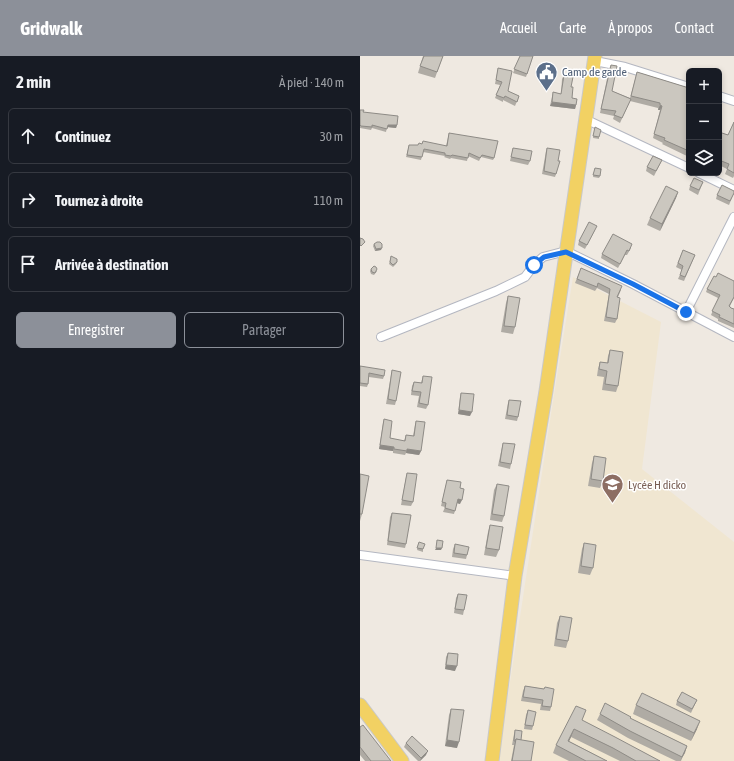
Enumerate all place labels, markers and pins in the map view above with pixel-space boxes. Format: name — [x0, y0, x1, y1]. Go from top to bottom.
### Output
public building icon: Camp de garde — [534, 59, 560, 92]
place label: Camp de garde — [562, 65, 627, 79]
school or university icon: Lycée H dicko — [599, 472, 625, 505]
place label: Lycée H dicko — [628, 478, 687, 492]

